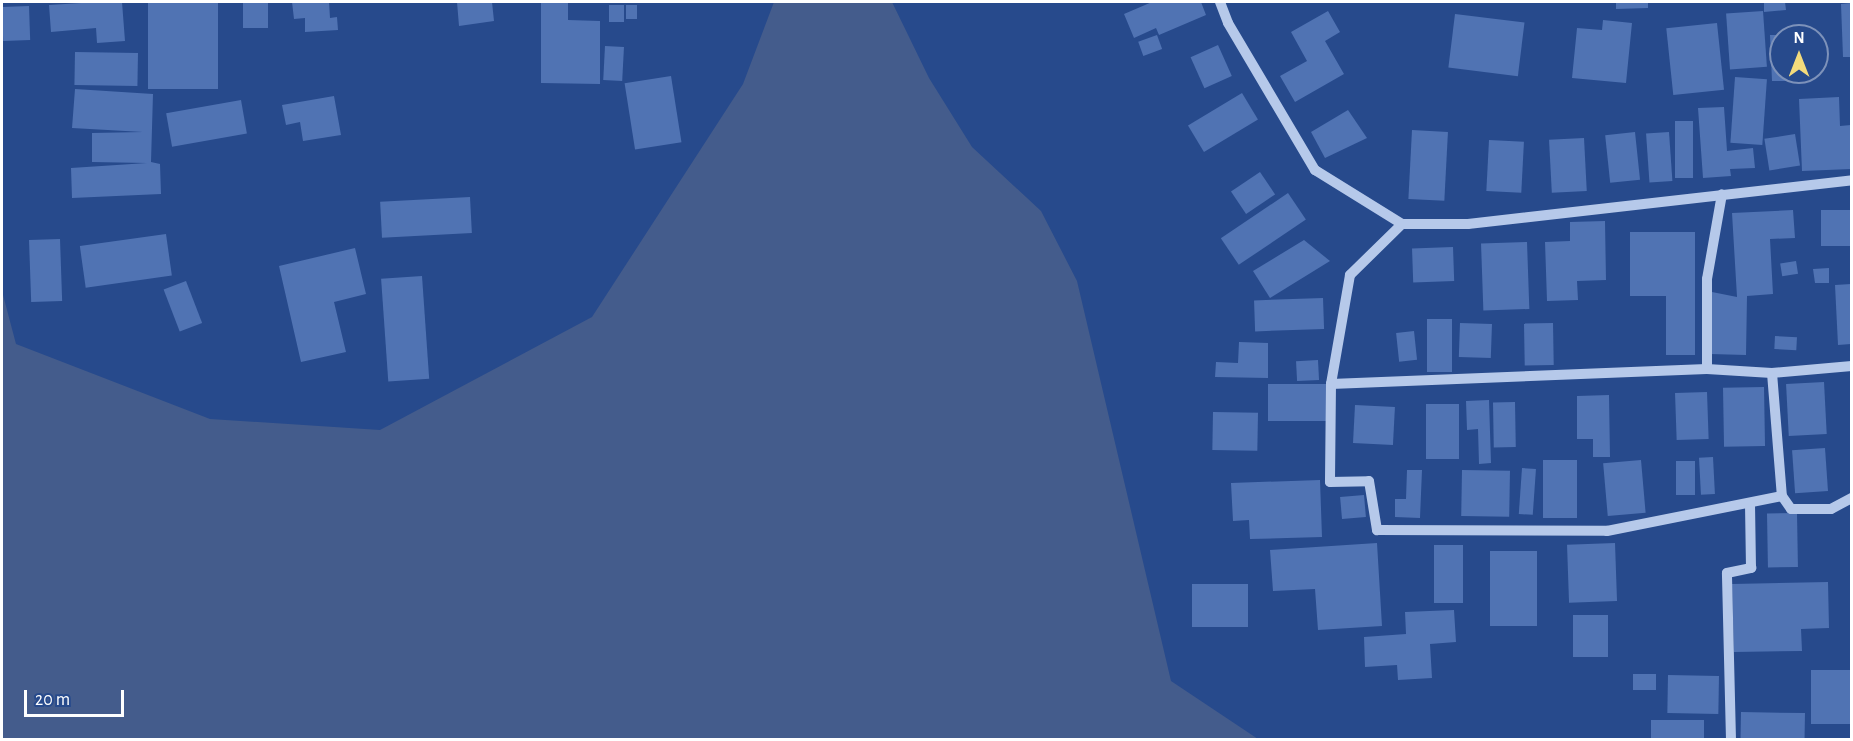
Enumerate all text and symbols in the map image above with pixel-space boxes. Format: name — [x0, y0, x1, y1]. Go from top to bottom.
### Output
north arrow — [1769, 24, 1829, 84]
text: N — [1793, 30, 1805, 46]
scale bar — [27, 678, 128, 716]
text: 20 m — [35, 691, 70, 709]

